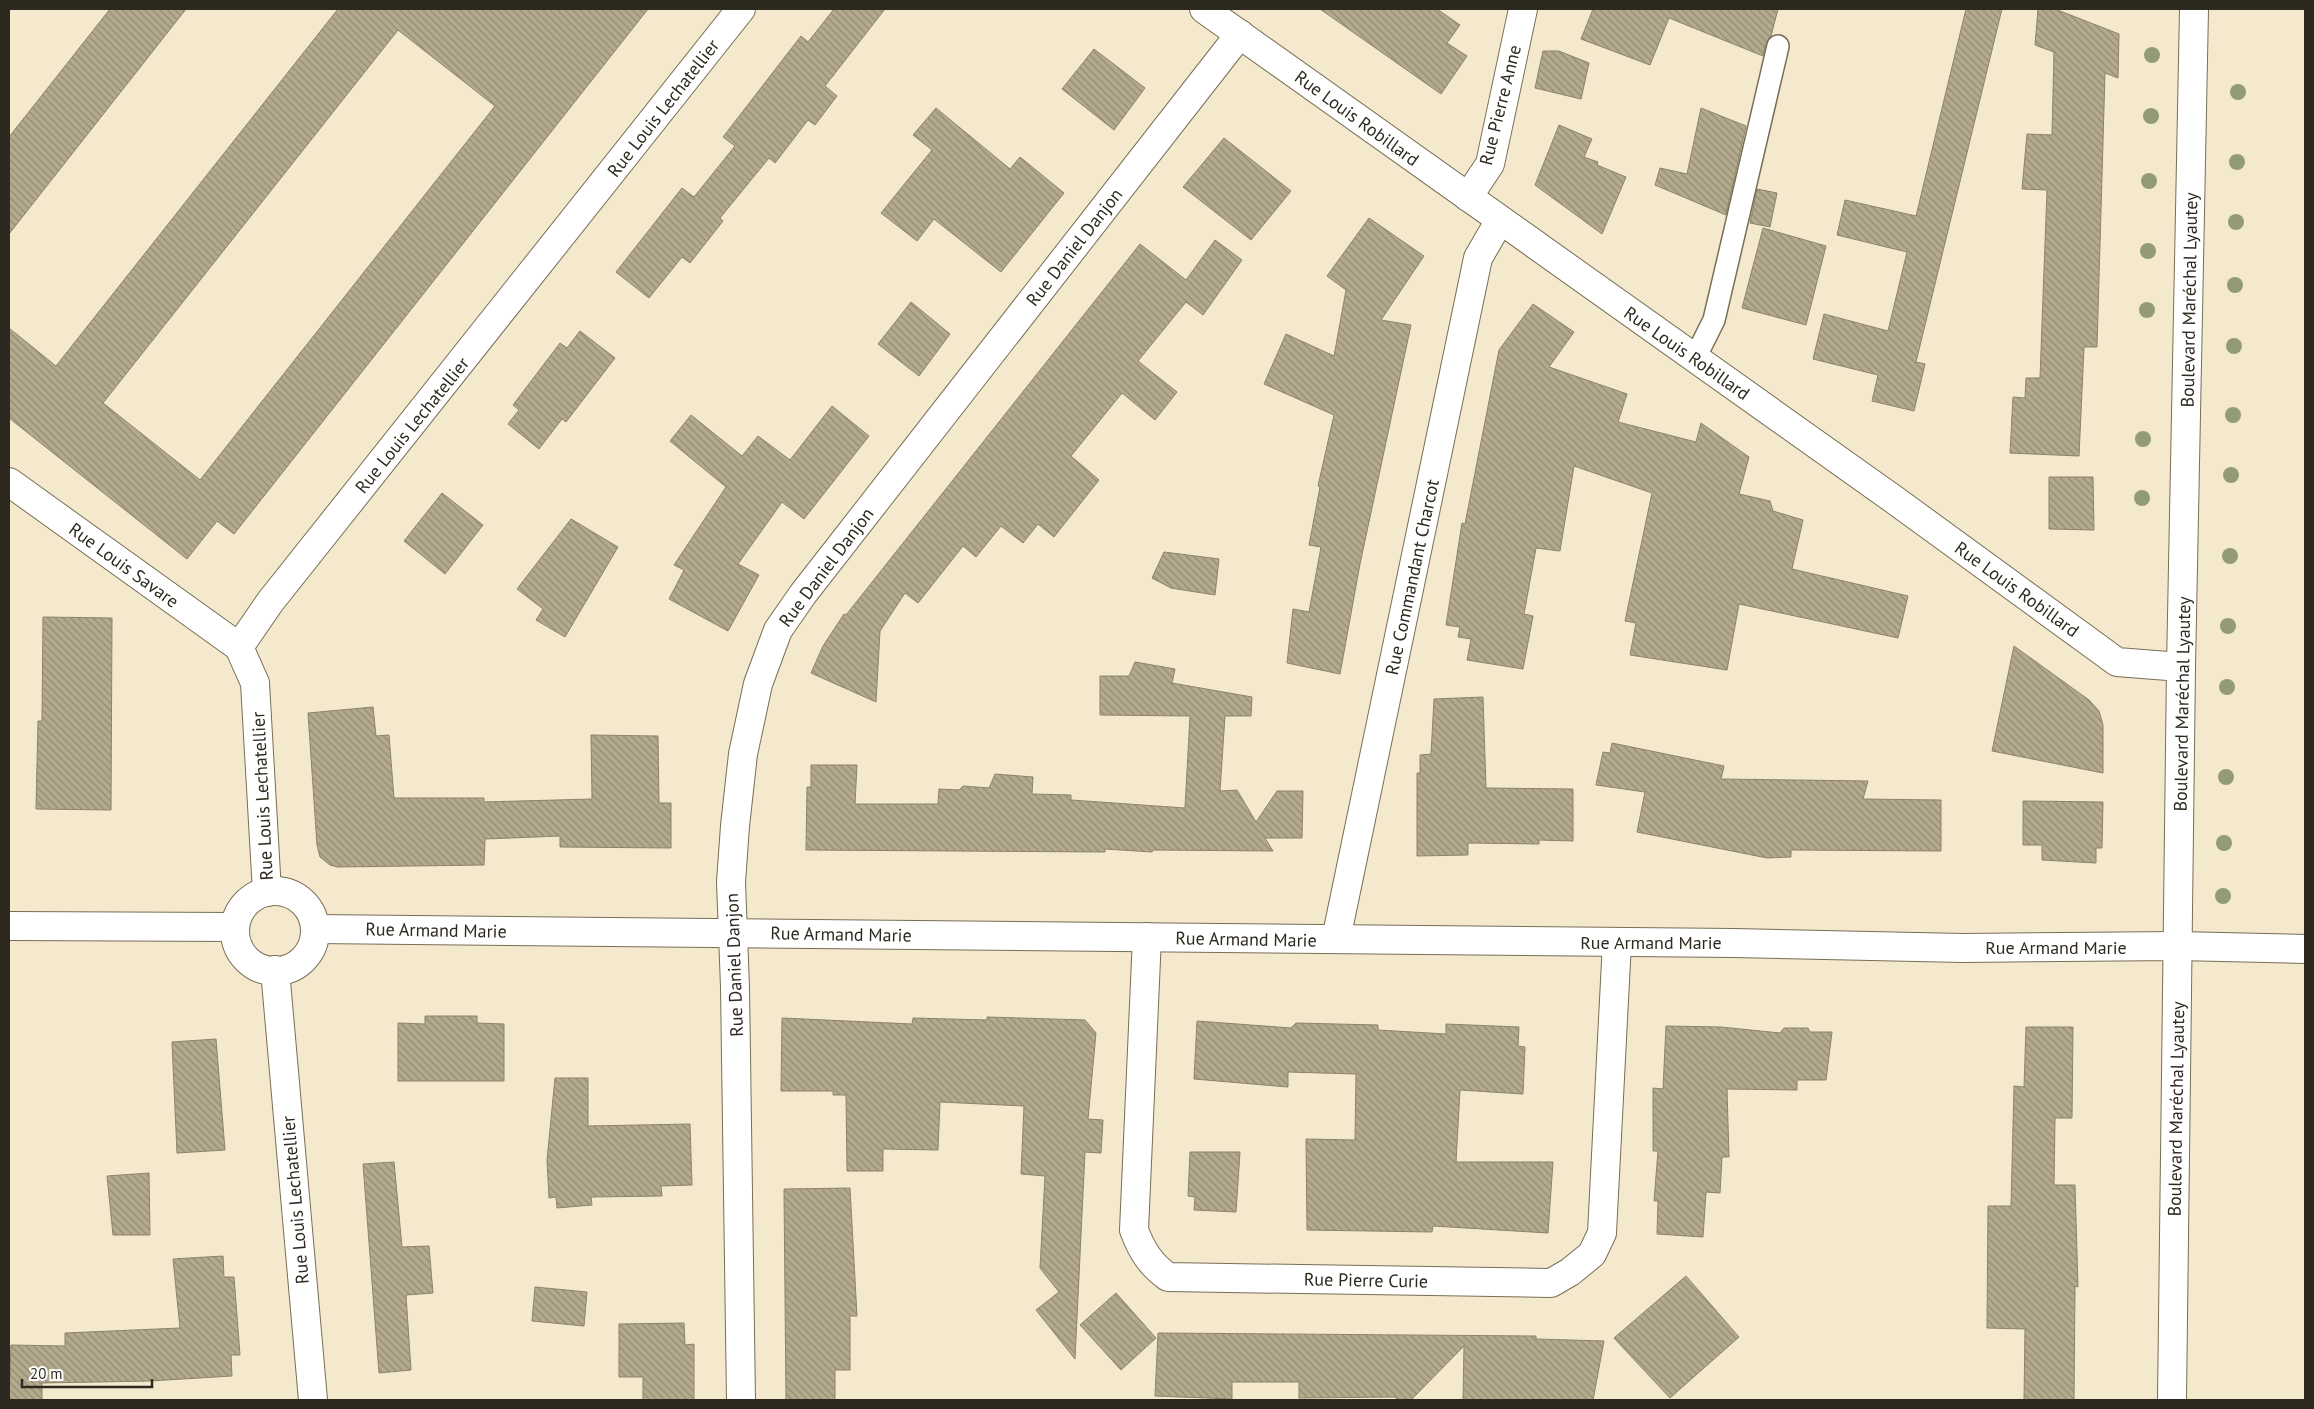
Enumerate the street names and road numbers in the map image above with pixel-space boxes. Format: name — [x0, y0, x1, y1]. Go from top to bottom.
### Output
street label: Rue Louis Lechatellier — [602, 34, 724, 182]
street label: Rue Pierre Anne — [1474, 42, 1526, 168]
street label: Rue Louis Robillard — [1290, 65, 1424, 171]
street label: Rue Daniel Danjon — [1021, 183, 1127, 311]
street label: Boulevard Maréchal Lyautey — [2176, 192, 2202, 408]
street label: Rue Louis Robillard — [1620, 301, 1754, 405]
street label: Rue Louis Lechatellier — [350, 352, 474, 498]
street label: Rue Commandant Charcot — [1380, 477, 1444, 677]
street label: Rue Daniel Danjon — [774, 503, 878, 631]
street label: Rue Louis Savare — [65, 517, 183, 613]
street label: Rue Louis Robillard — [1950, 536, 2084, 642]
street label: Boulevard Maréchal Lyautey — [2169, 596, 2195, 812]
street label: Rue Louis Lechatellier — [246, 711, 278, 881]
street label: Rue Daniel Danjon — [720, 893, 748, 1037]
street label: Rue Armand Marie — [365, 917, 507, 943]
street label: Rue Armand Marie — [770, 921, 912, 947]
street label: Rue Armand Marie — [1175, 926, 1317, 952]
street label: Rue Armand Marie — [1580, 931, 1722, 954]
street label: Rue Armand Marie — [1985, 936, 2127, 959]
street label: Boulevard Maréchal Lyautey — [2163, 1001, 2189, 1217]
street label: Rue Louis Lechatellier — [276, 1115, 314, 1285]
street label: Rue Pierre Curie — [1304, 1267, 1428, 1293]

